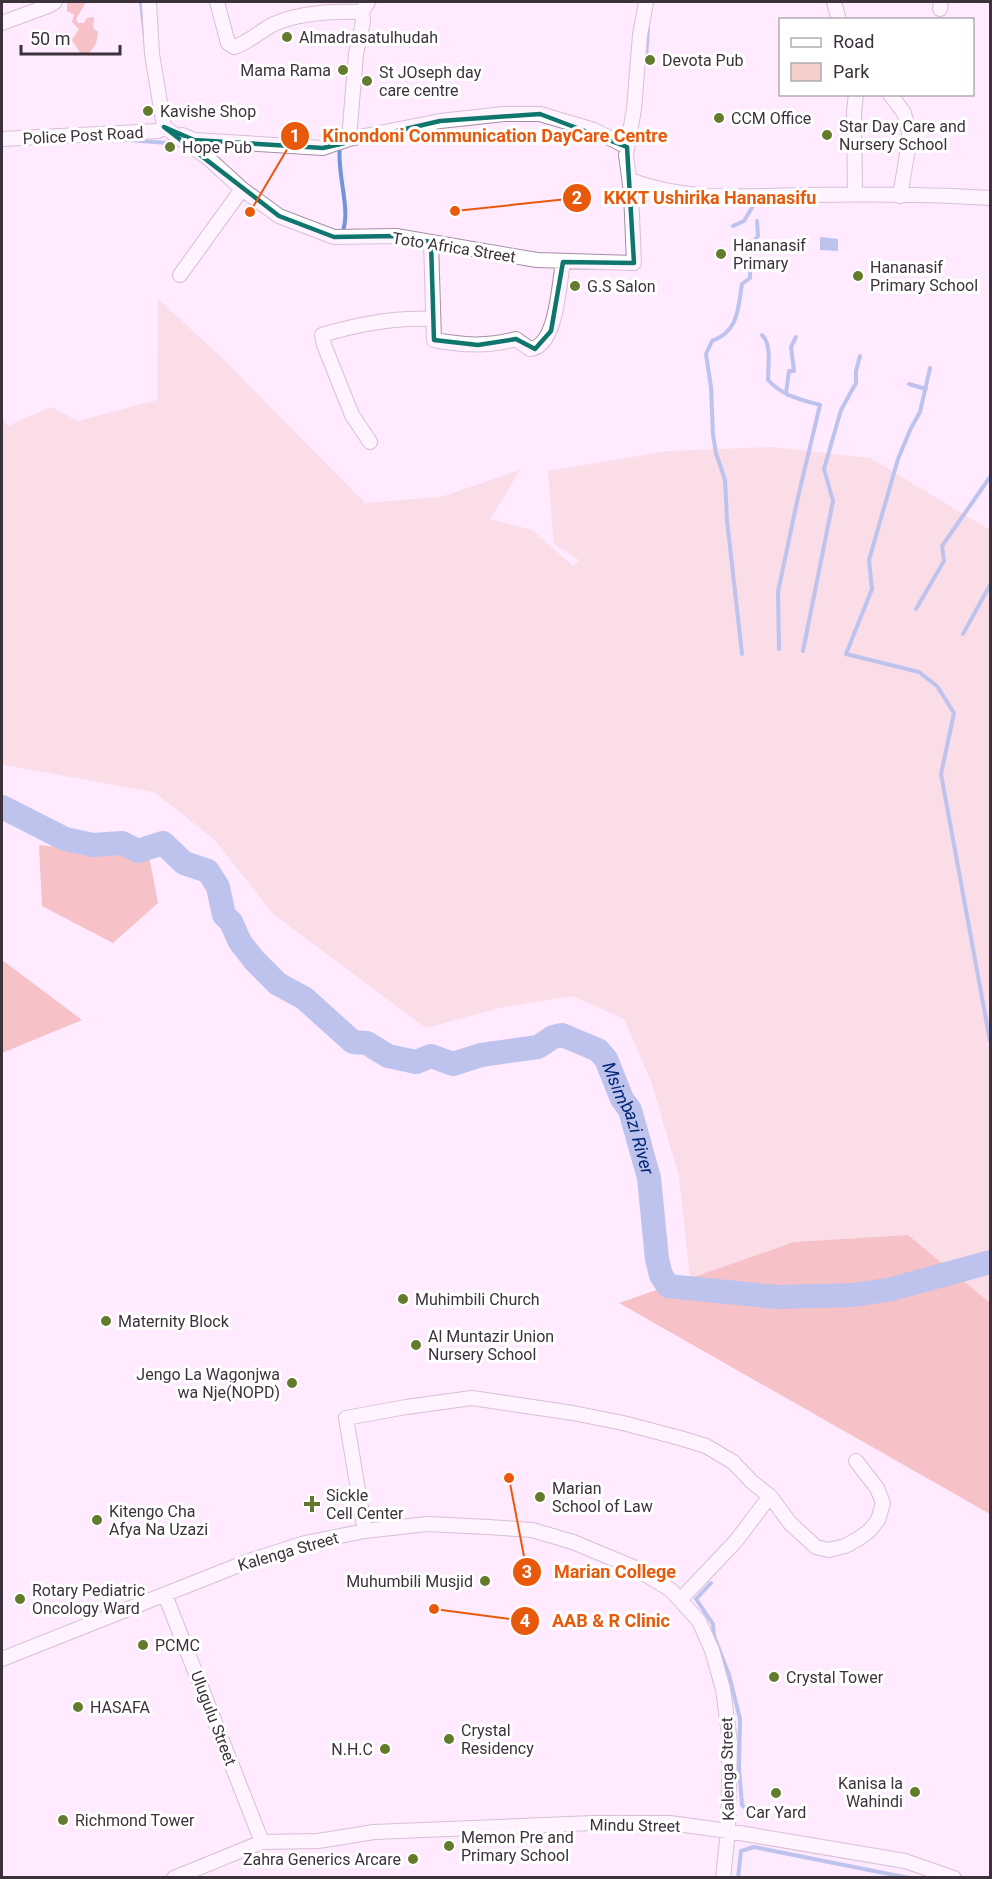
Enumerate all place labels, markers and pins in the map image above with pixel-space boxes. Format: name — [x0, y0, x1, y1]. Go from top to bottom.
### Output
place label: Almadrasatulhudah — [299, 28, 438, 47]
marker: Almadrasatulhudah — [280, 30, 294, 44]
place label: Devota Pub — [662, 51, 743, 70]
marker: Devota Pub — [643, 53, 657, 67]
place label: Mama Rama — [240, 61, 331, 80]
marker: Mama Rama — [336, 63, 350, 77]
place label: St JOseph day care centre — [379, 63, 482, 100]
marker: St JOseph day care centre — [360, 74, 374, 88]
place label: Kavishe Shop — [160, 102, 256, 121]
marker: Kavishe Shop — [141, 104, 155, 118]
place label: CCM Office — [731, 109, 811, 128]
marker: CCM Office — [712, 111, 726, 125]
place label: Star Day Care and Nursery School — [839, 117, 966, 154]
callout: Kinondoni Communication DayCare Centre — [280, 118, 679, 154]
marker: Star Day Care and Nursery School — [820, 128, 834, 142]
place label: Hope Pub — [182, 138, 252, 157]
marker: Hope Pub — [163, 140, 177, 154]
callout: KKKT Ushirika Hananasifu — [562, 180, 829, 216]
place label: Hananasif Primary — [733, 236, 806, 273]
marker: Hananasif Primary — [714, 247, 728, 261]
place label: Hananasif Primary School — [870, 258, 978, 295]
marker: Hananasif Primary School — [851, 269, 865, 283]
place label: G.S Salon — [587, 277, 656, 296]
marker: G.S Salon — [568, 279, 582, 293]
place label: Muhimbili Church — [415, 1290, 540, 1309]
marker: Muhimbili Church — [396, 1292, 410, 1306]
place label: Maternity Block — [118, 1312, 230, 1331]
marker: Maternity Block — [99, 1314, 113, 1328]
place label: Al Muntazir Union Nursery School — [428, 1327, 554, 1364]
marker: Al Muntazir Union Nursery School — [409, 1338, 423, 1352]
place label: Jengo La Wagonjwa wa Nje(NOPD) — [136, 1365, 280, 1402]
marker: Jengo La Wagonjwa wa Nje(NOPD) — [285, 1376, 299, 1390]
place label: Marian School of Law — [552, 1479, 653, 1516]
place label: Sickle Cell Center — [326, 1486, 404, 1523]
marker: Marian School of Law — [533, 1490, 547, 1504]
marker: Sickle Cell Center — [303, 1495, 321, 1513]
place label: Kitengo Cha Afya Na Uzazi — [109, 1502, 208, 1539]
marker: Kitengo Cha Afya Na Uzazi — [90, 1513, 104, 1527]
callout: Marian College — [512, 1554, 688, 1590]
place label: Muhumbili Musjid — [346, 1572, 473, 1591]
marker: Muhumbili Musjid — [478, 1574, 492, 1588]
place label: Rotary Pediatric Oncology Ward — [32, 1581, 145, 1618]
marker: Rotary Pediatric Oncology Ward — [13, 1592, 27, 1606]
callout: AAB & R Clinic — [510, 1603, 682, 1639]
place label: PCMC — [155, 1636, 200, 1655]
marker: PCMC — [136, 1638, 150, 1652]
place label: Crystal Tower — [786, 1668, 884, 1687]
marker: Crystal Tower — [767, 1670, 781, 1684]
place label: HASAFA — [90, 1698, 150, 1717]
marker: HASAFA — [71, 1700, 85, 1714]
place label: Crystal Residency — [461, 1721, 534, 1758]
marker: Crystal Residency — [442, 1732, 456, 1746]
place label: N.H.C — [331, 1740, 373, 1759]
marker: N.H.C — [378, 1742, 392, 1756]
place label: Kanisa la Wahindi — [838, 1774, 903, 1811]
marker: Kanisa la Wahindi — [908, 1785, 922, 1799]
marker: Car Yard — [769, 1786, 783, 1800]
place label: Car Yard — [746, 1803, 806, 1822]
place label: Richmond Tower — [75, 1811, 195, 1830]
marker: Richmond Tower — [56, 1813, 70, 1827]
place label: Memon Pre and Primary School — [461, 1828, 574, 1865]
marker: Memon Pre and Primary School — [442, 1839, 456, 1853]
place label: Zahra Generics Arcare — [243, 1850, 401, 1869]
marker: Zahra Generics Arcare — [406, 1852, 420, 1866]

